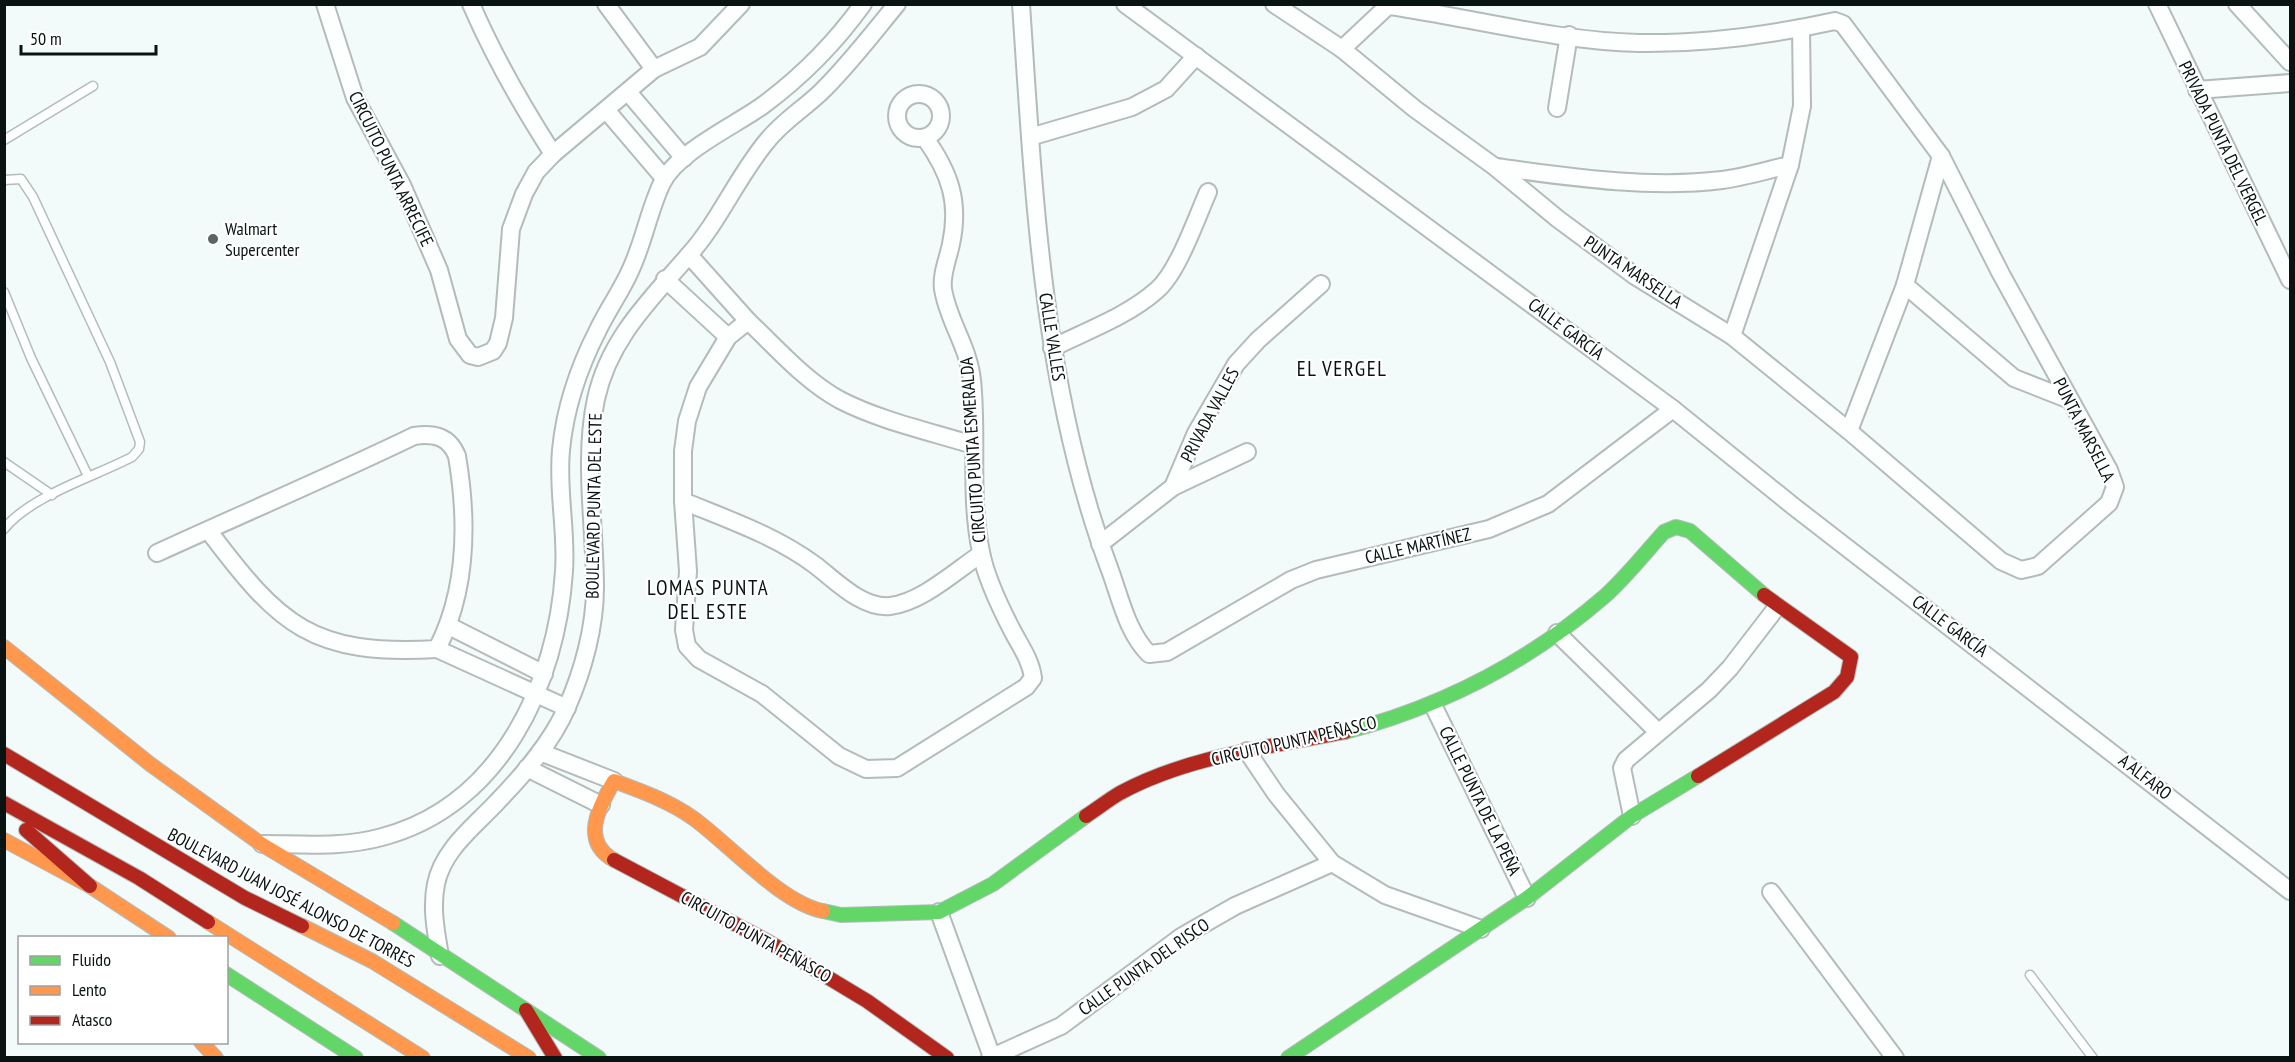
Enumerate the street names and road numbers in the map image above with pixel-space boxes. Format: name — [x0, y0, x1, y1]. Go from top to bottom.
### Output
street label: PRIVADA PUNTA DEL VERGEL — [2174, 57, 2273, 229]
street label: CIRCUITO PUNTA ARRECIFE — [344, 87, 439, 250]
street label: PUNTA MARSELLA — [1580, 230, 1687, 313]
street label: CALLE VALLES — [1034, 291, 1071, 383]
street label: CALLE GARCÍA — [1524, 293, 1609, 365]
street label: CIRCUITO PUNTA ESMERALDA — [955, 356, 990, 544]
street label: PRIVADA VALLES — [1175, 363, 1244, 466]
street label: PUNTA MARSELLA — [2048, 374, 2121, 486]
street label: BOULEVARD PUNTA DEL ESTE — [580, 413, 607, 599]
street label: CALLE MARTÍNEZ — [1363, 522, 1473, 569]
street label: CALLE GARCÍA — [1908, 590, 1993, 662]
street label: CIRCUITO PUNTA PEÑASCO — [1209, 710, 1379, 771]
street label: CALLE PUNTA DE LA PEÑA — [1434, 722, 1527, 880]
street label: A ALFARO — [2114, 749, 2177, 805]
street label: BOULEVARD JUAN JOSÉ ALONSO DE TORRES — [164, 823, 419, 973]
street label: CIRCUITO PUNTA PEÑASCO — [677, 886, 836, 988]
street label: CALLE PUNTA DEL RISCO — [1074, 913, 1214, 1020]

